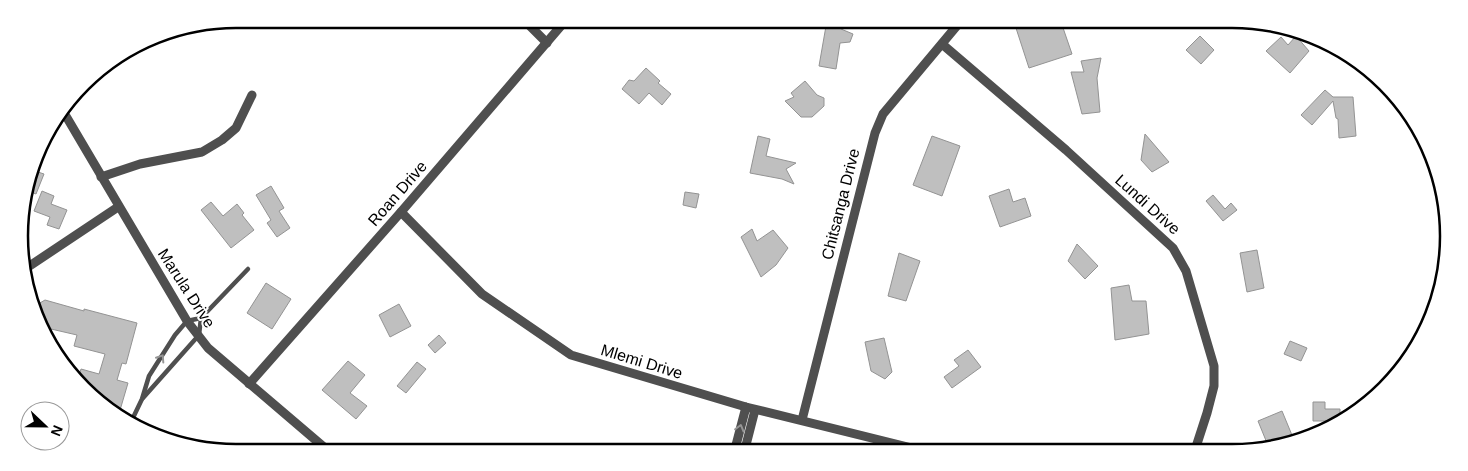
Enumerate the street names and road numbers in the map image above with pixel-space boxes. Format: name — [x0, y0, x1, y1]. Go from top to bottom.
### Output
street label: Chitsanga Drive — [818, 147, 863, 261]
street label: Roan Drive — [365, 157, 430, 229]
street label: Lundi Drive — [1112, 171, 1183, 238]
street label: Marula Drive — [155, 246, 218, 331]
street label: Mlemi Drive — [599, 341, 685, 382]

